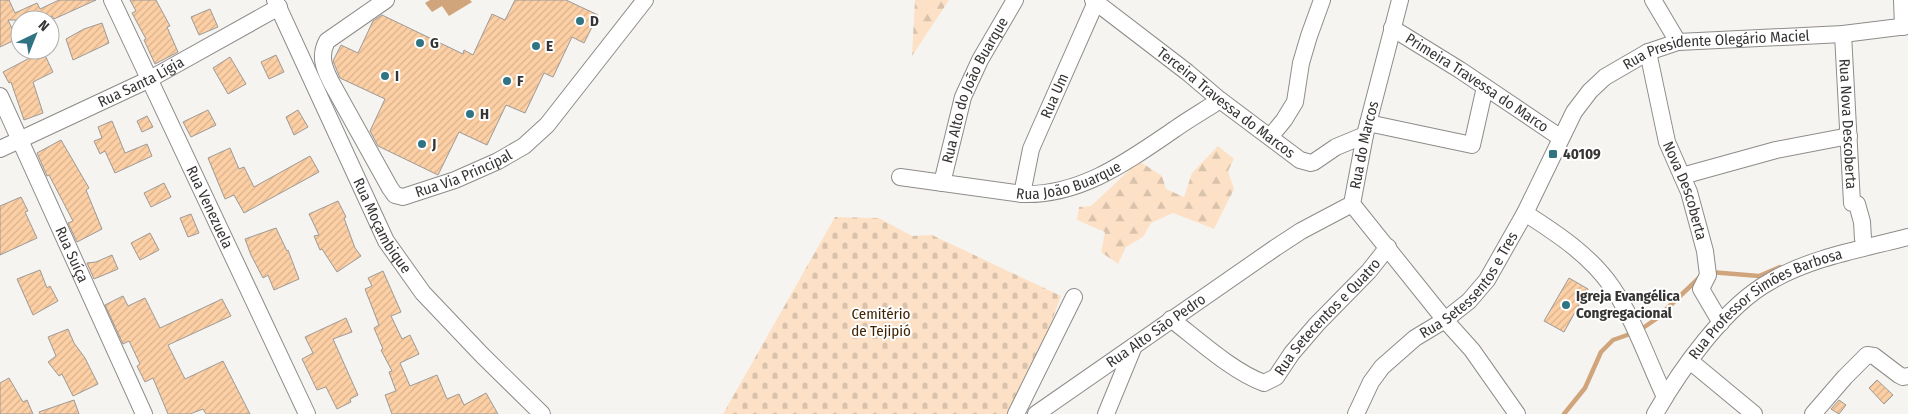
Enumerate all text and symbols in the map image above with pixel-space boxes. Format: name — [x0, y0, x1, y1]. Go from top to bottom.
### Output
north arrow — [10, 10, 60, 60]
place label: D — [590, 12, 599, 30]
street label: Rua Alto do João Buarque — [938, 14, 1012, 165]
marker: D — [574, 15, 586, 27]
text: N — [35, 17, 52, 35]
street label: Rua Presidente Olegário Maciel — [1620, 27, 1810, 74]
street label: Primeira Travessa do Marco — [1402, 29, 1552, 136]
place label: G — [430, 34, 439, 52]
marker: G — [414, 37, 426, 49]
place label: E — [546, 37, 553, 55]
marker: E — [530, 40, 542, 52]
street label: Terceira Travessa do Marcos — [1153, 43, 1298, 162]
street label: Rua Santa Lígia — [95, 53, 187, 111]
street label: Rua Nova Descoberta — [1835, 58, 1860, 190]
place label: I — [395, 67, 399, 85]
marker: I — [379, 70, 391, 82]
street label: Rua Um — [1037, 71, 1072, 121]
place label: F — [517, 72, 524, 90]
marker: F — [501, 75, 513, 87]
street label: Rua do Marcos — [1346, 99, 1382, 191]
place label: H — [480, 105, 489, 123]
marker: H — [464, 108, 476, 120]
place label: J — [431, 135, 436, 153]
marker: J — [416, 138, 428, 150]
street label: Nova Descoberta — [1659, 139, 1711, 242]
place label: 40109 — [1563, 145, 1601, 163]
street label: Rua Via Principal — [413, 146, 515, 201]
marker: 40109 — [1547, 148, 1559, 160]
street label: Rua João Buarque — [1015, 157, 1124, 203]
street label: Rua Venezuela — [182, 163, 237, 251]
street label: Rua Moçambique — [349, 175, 415, 277]
street label: Rua Suíça — [51, 224, 92, 285]
street label: Rua Setessentos e Tres — [1416, 228, 1522, 342]
street label: Rua Professor Simões Barbosa — [1685, 245, 1844, 363]
street label: Rua Setecentos e Quatro — [1271, 255, 1384, 379]
place label: Igreja Evangélica Congregacional — [1576, 287, 1681, 322]
street label: Rua Alto São Pedro — [1103, 290, 1209, 371]
marker: Igreja Evangélica Congregacional — [1560, 299, 1572, 311]
park label: Cemitério de Tejipió — [851, 305, 911, 340]

